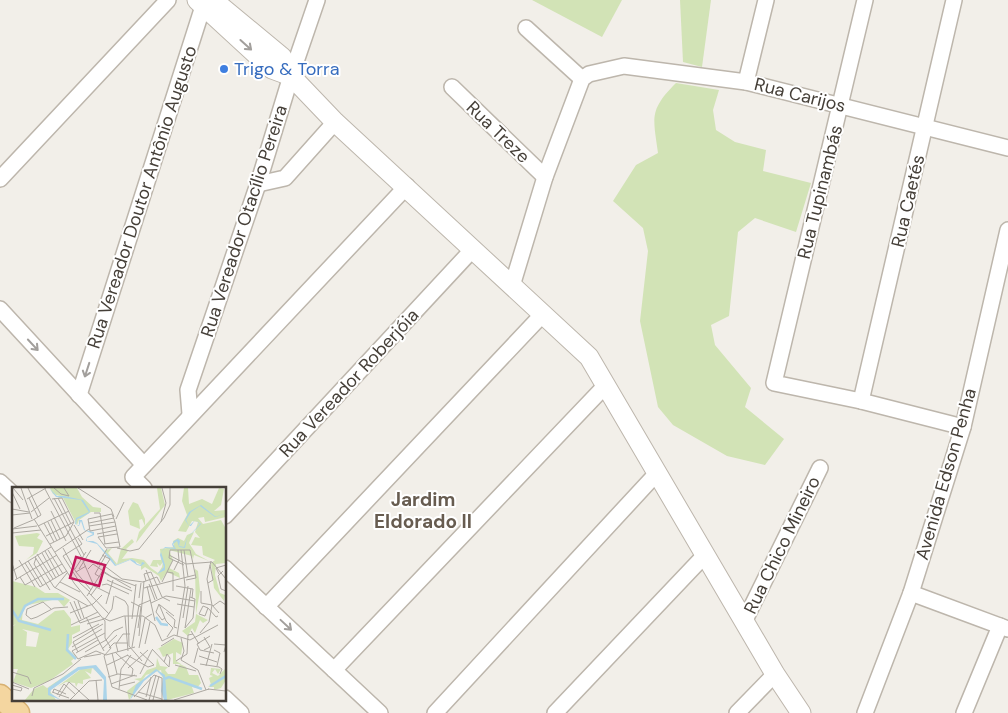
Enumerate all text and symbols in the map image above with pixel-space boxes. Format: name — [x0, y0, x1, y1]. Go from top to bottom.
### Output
one-way arrow — [239, 39, 252, 51]
street label: Rua Vereador Doutor Antônio Augusto — [82, 42, 202, 352]
place label: Trigo & Torra — [234, 57, 339, 81]
marker: Trigo & Torra — [218, 63, 230, 75]
street label: Rua Carijos — [752, 72, 848, 118]
street label: Rua Treze — [461, 96, 535, 168]
street label: Rua Vereador Otacílio Pereira — [195, 102, 293, 340]
street label: Rua Tupinambás — [792, 123, 848, 261]
street label: Rua Caetés — [886, 152, 930, 250]
street label: Rua Vereador Roberjóia — [274, 304, 424, 462]
one-way arrow — [27, 339, 39, 351]
one-way arrow — [82, 361, 91, 377]
street label: Avenida Edson Penha — [910, 385, 982, 563]
street label: Rua Chico Mineiro — [738, 472, 826, 618]
inset map — [12, 487, 226, 700]
district label: Jardim Eldorado II — [374, 487, 472, 534]
one-way arrow — [280, 619, 293, 631]

